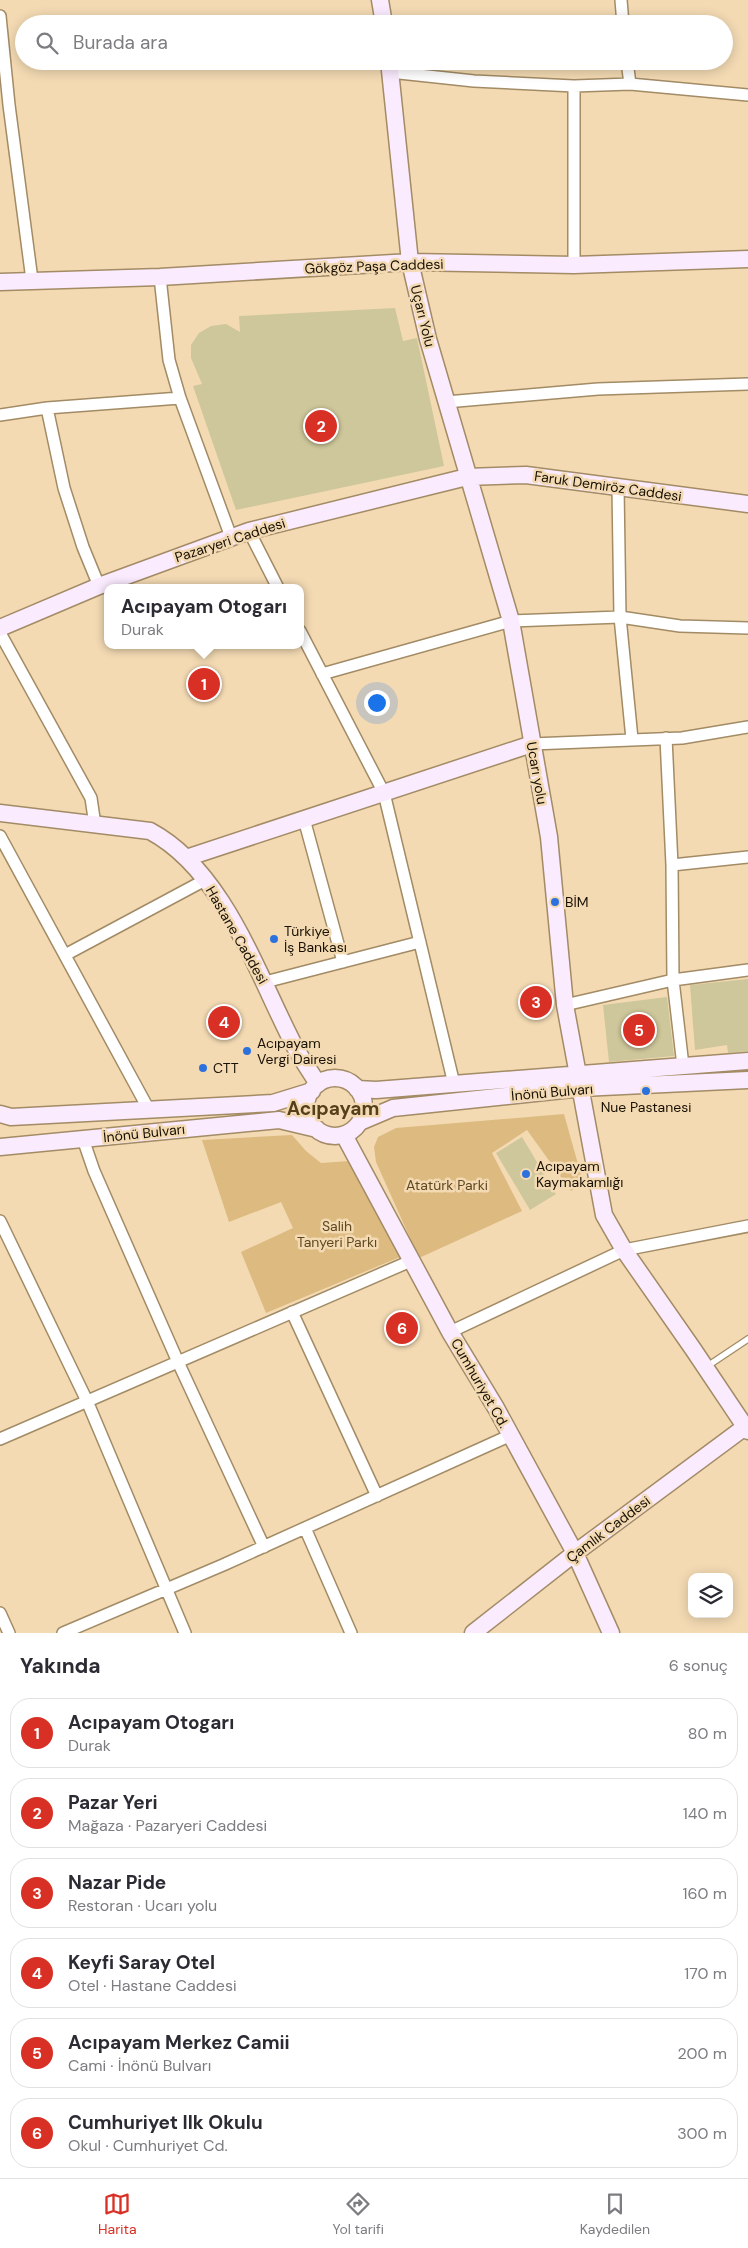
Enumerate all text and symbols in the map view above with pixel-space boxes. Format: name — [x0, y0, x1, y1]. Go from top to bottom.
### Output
search box — [15, 15, 733, 70]
icon: search — [33, 29, 61, 57]
text: Burada ara — [73, 30, 168, 55]
street label: Gökgöz Paşa Caddesi — [304, 255, 444, 277]
street label: Uçarı Yolu — [407, 283, 439, 349]
pin: 2 — [305, 407, 337, 445]
street label: Faruk Demiröz Caddesi — [533, 467, 683, 505]
street label: Pazaryeri Caddesi — [173, 514, 287, 566]
popup — [104, 584, 304, 649]
text: Acıpayam Otogarı — [121, 594, 287, 619]
text: Durak — [121, 619, 164, 640]
pin: 1 — [188, 665, 220, 703]
your location — [364, 690, 390, 716]
street label: Ucarı yolu — [523, 740, 551, 806]
street label: Hastane Caddesi — [202, 883, 272, 987]
place label: BİM — [565, 893, 589, 911]
marker: BİM — [549, 896, 561, 908]
place label: Türkiye İş Bankası — [284, 922, 347, 956]
marker: Türkiye İş Bankası — [268, 933, 280, 945]
pin: 3 — [520, 983, 552, 1021]
pin: 4 — [208, 1003, 240, 1041]
pin: 5 — [623, 1011, 655, 1049]
place label: Acıpayam Vergi Dairesi — [257, 1034, 336, 1068]
marker: Acıpayam Vergi Dairesi — [241, 1045, 253, 1057]
place label: CTT — [213, 1059, 239, 1077]
marker: CTT — [197, 1062, 209, 1074]
street label: İnönü Bulvarı — [510, 1079, 594, 1105]
marker: Nue Pastanesi — [640, 1085, 652, 1097]
district label: Acıpayam — [287, 1096, 379, 1121]
place label: Nue Pastanesi — [601, 1098, 691, 1116]
street label: İnönü Bulvarı — [102, 1120, 186, 1146]
place label: Acıpayam Kaymakamlığı — [536, 1157, 623, 1191]
marker: Acıpayam Kaymakamlığı — [520, 1168, 532, 1180]
park label: Atatürk Parki — [406, 1176, 488, 1194]
park label: Salih Tanyeri Parkı — [297, 1217, 377, 1251]
pin: 6 — [386, 1309, 418, 1347]
street label: Cumhuriyet Cd. — [447, 1335, 513, 1431]
street label: Çamlık Caddesi — [562, 1492, 654, 1566]
map controls — [688, 1573, 733, 1618]
button: layers — [688, 1573, 733, 1618]
text: Yakında — [20, 1652, 101, 1680]
text: 6 sonuç — [669, 1655, 728, 1676]
text: Acıpayam Otogarı — [68, 1710, 234, 1735]
text: 1 — [34, 1723, 40, 1744]
text: 80 m — [688, 1723, 727, 1744]
text: Durak — [68, 1735, 111, 1756]
text: Pazar Yeri — [68, 1790, 158, 1815]
text: 2 — [32, 1803, 42, 1824]
text: 140 m — [683, 1803, 727, 1824]
text: Mağaza · Pazaryeri Caddesi — [68, 1815, 267, 1836]
text: Nazar Pide — [68, 1870, 166, 1895]
text: 3 — [32, 1883, 42, 1904]
text: 160 m — [683, 1883, 727, 1904]
text: Restoran · Ucarı yolu — [68, 1895, 217, 1916]
text: Keyfi Saray Otel — [68, 1950, 215, 1975]
text: 4 — [32, 1963, 42, 1984]
text: 170 m — [684, 1963, 727, 1984]
text: Otel · Hastane Caddesi — [68, 1975, 236, 1996]
text: Acıpayam Merkez Camii — [68, 2030, 290, 2055]
text: 5 — [32, 2043, 42, 2064]
text: 200 m — [678, 2043, 727, 2064]
text: Cami · İnönü Bulvarı — [68, 2055, 211, 2076]
text: Cumhuriyet Ilk Okulu — [68, 2110, 263, 2135]
text: 6 — [32, 2123, 42, 2144]
text: 300 m — [677, 2123, 727, 2144]
text: Okul · Cumhuriyet Cd. — [68, 2135, 228, 2156]
tab: Harita — [98, 2190, 137, 2238]
tab: Yol tarifi — [333, 2190, 384, 2238]
tab: Kaydedilen — [580, 2190, 650, 2238]

